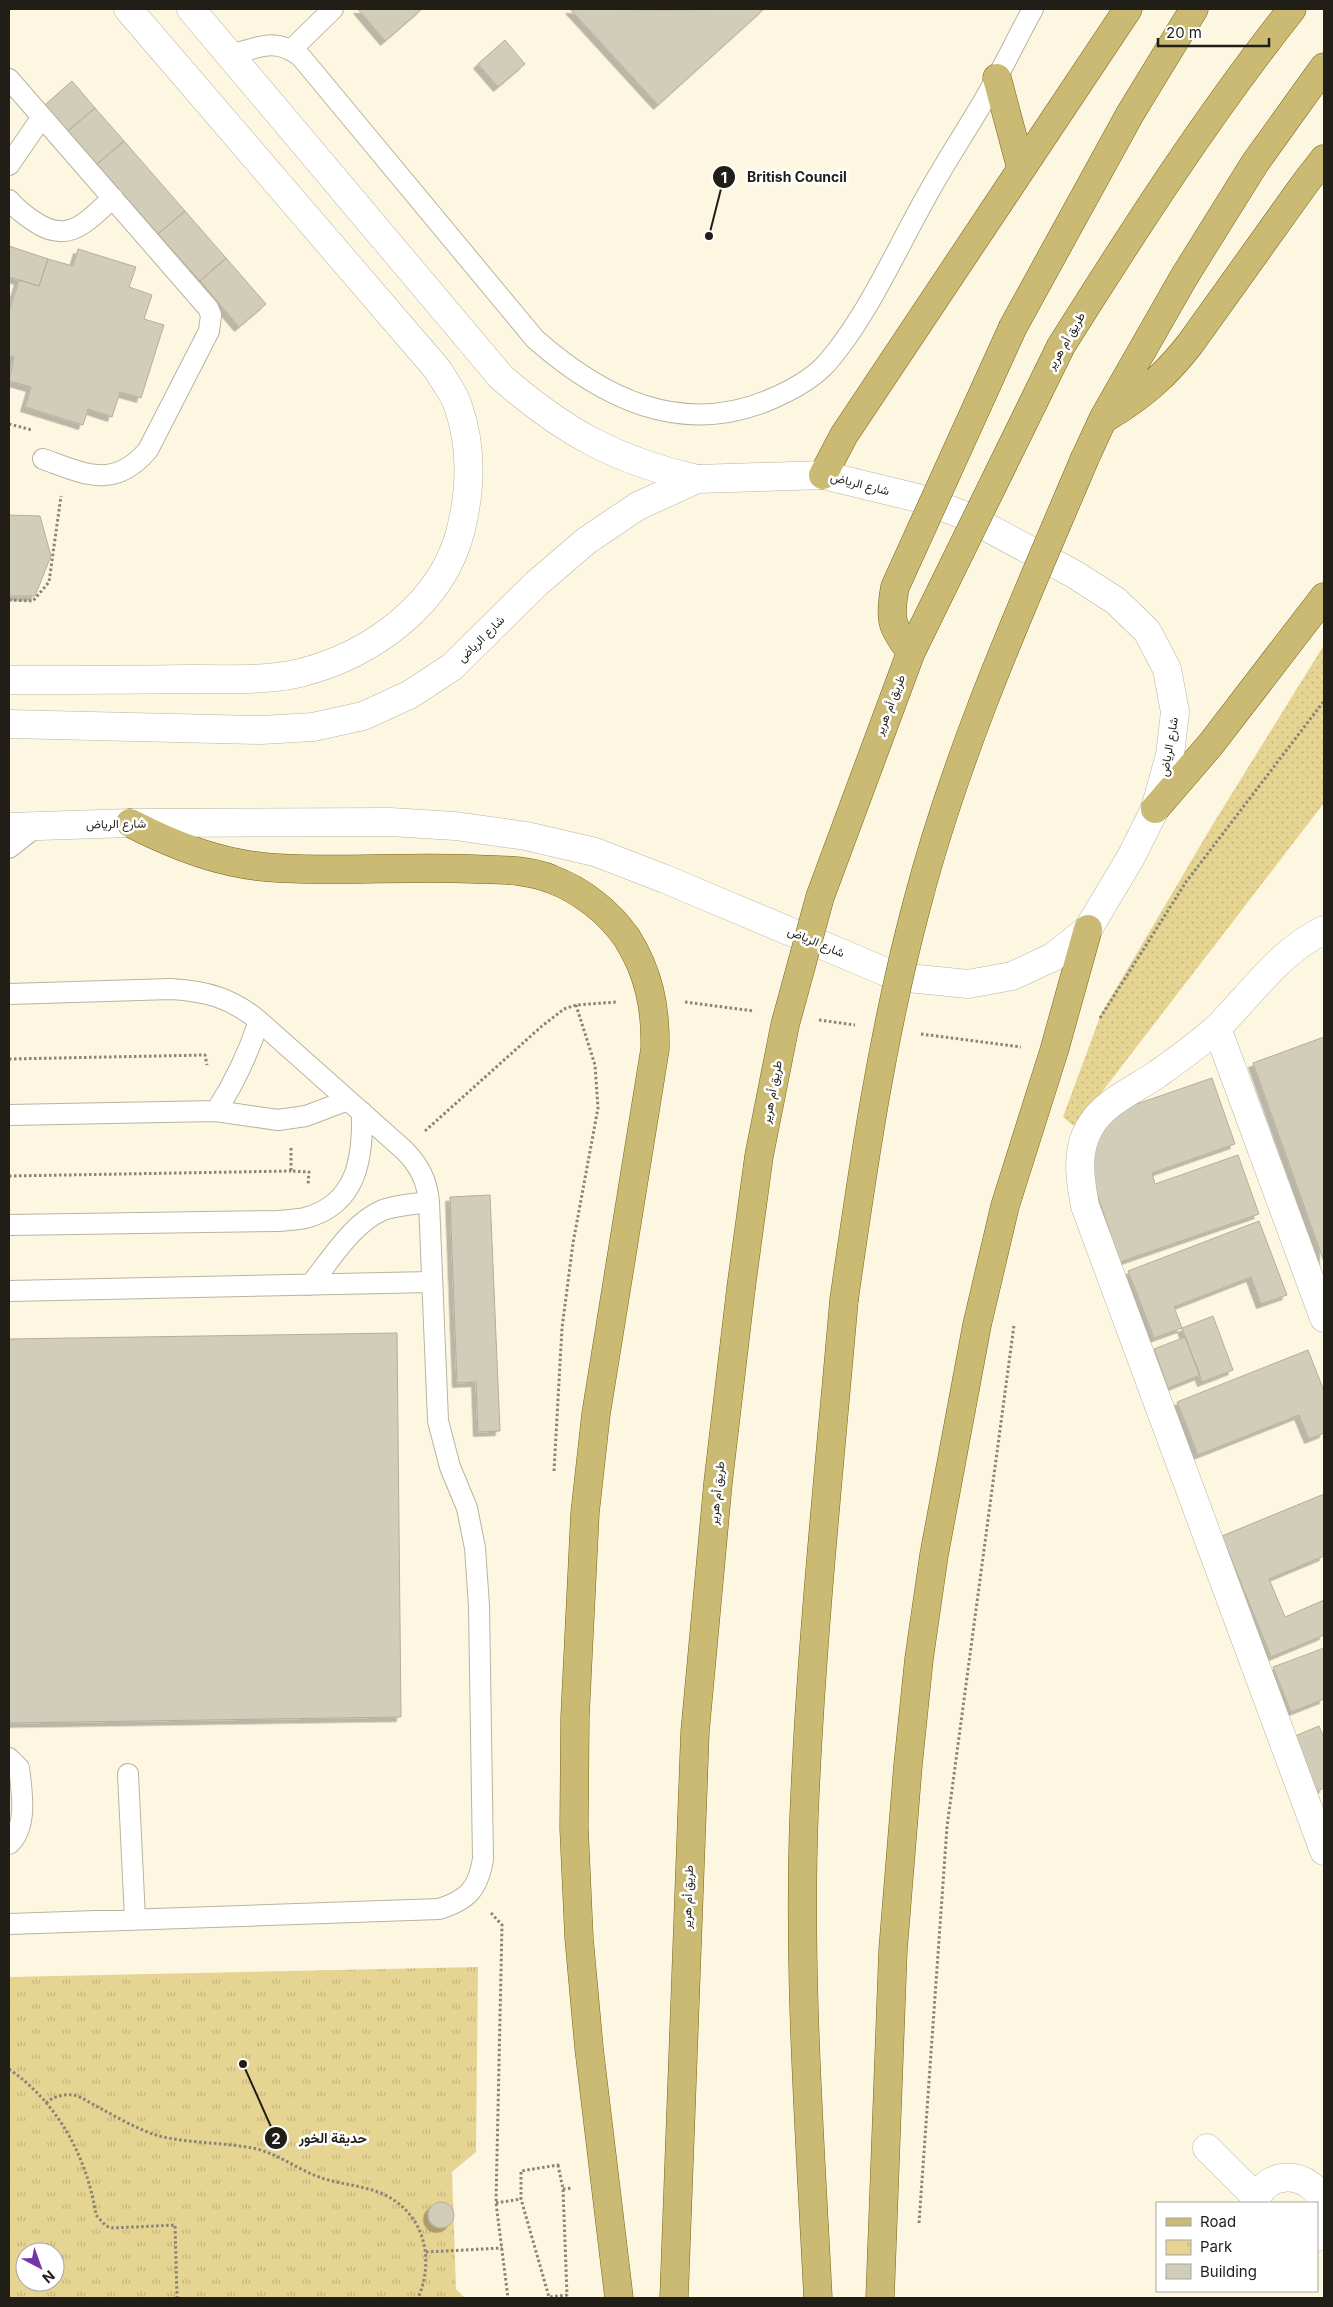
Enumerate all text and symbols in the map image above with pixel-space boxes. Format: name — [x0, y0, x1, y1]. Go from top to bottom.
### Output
scale bar — [1158, 15, 1269, 47]
text: 20 m — [1166, 23, 1202, 42]
callout: British Council — [712, 163, 857, 192]
text: 1 — [721, 168, 727, 187]
text: British Council — [747, 168, 847, 185]
street label: طريق أم هرير — [1043, 309, 1089, 374]
street label: شارع الرياض — [829, 469, 891, 500]
street label: شارع الرياض — [454, 612, 509, 667]
street label: طريق أم هرير — [871, 672, 909, 739]
street label: شارع الرياض — [1156, 716, 1183, 778]
street label: شارع الرياض — [86, 815, 146, 834]
street label: شارع الرياض — [785, 923, 847, 962]
street label: طريق أم هرير — [758, 1059, 786, 1126]
street label: طريق أم هرير — [706, 1460, 728, 1527]
street label: طريق أم هرير — [679, 1865, 697, 1930]
callout: حديقة الخور — [264, 2124, 377, 2153]
text: 2 — [271, 2129, 281, 2148]
text: حديقة الخور — [298, 2129, 368, 2147]
legend — [1156, 2202, 1318, 2292]
text: Road — [1200, 2212, 1236, 2231]
text: Park — [1200, 2237, 1233, 2256]
north arrow — [15, 2242, 65, 2292]
text: Building — [1200, 2262, 1257, 2281]
text: N — [39, 2267, 58, 2287]

